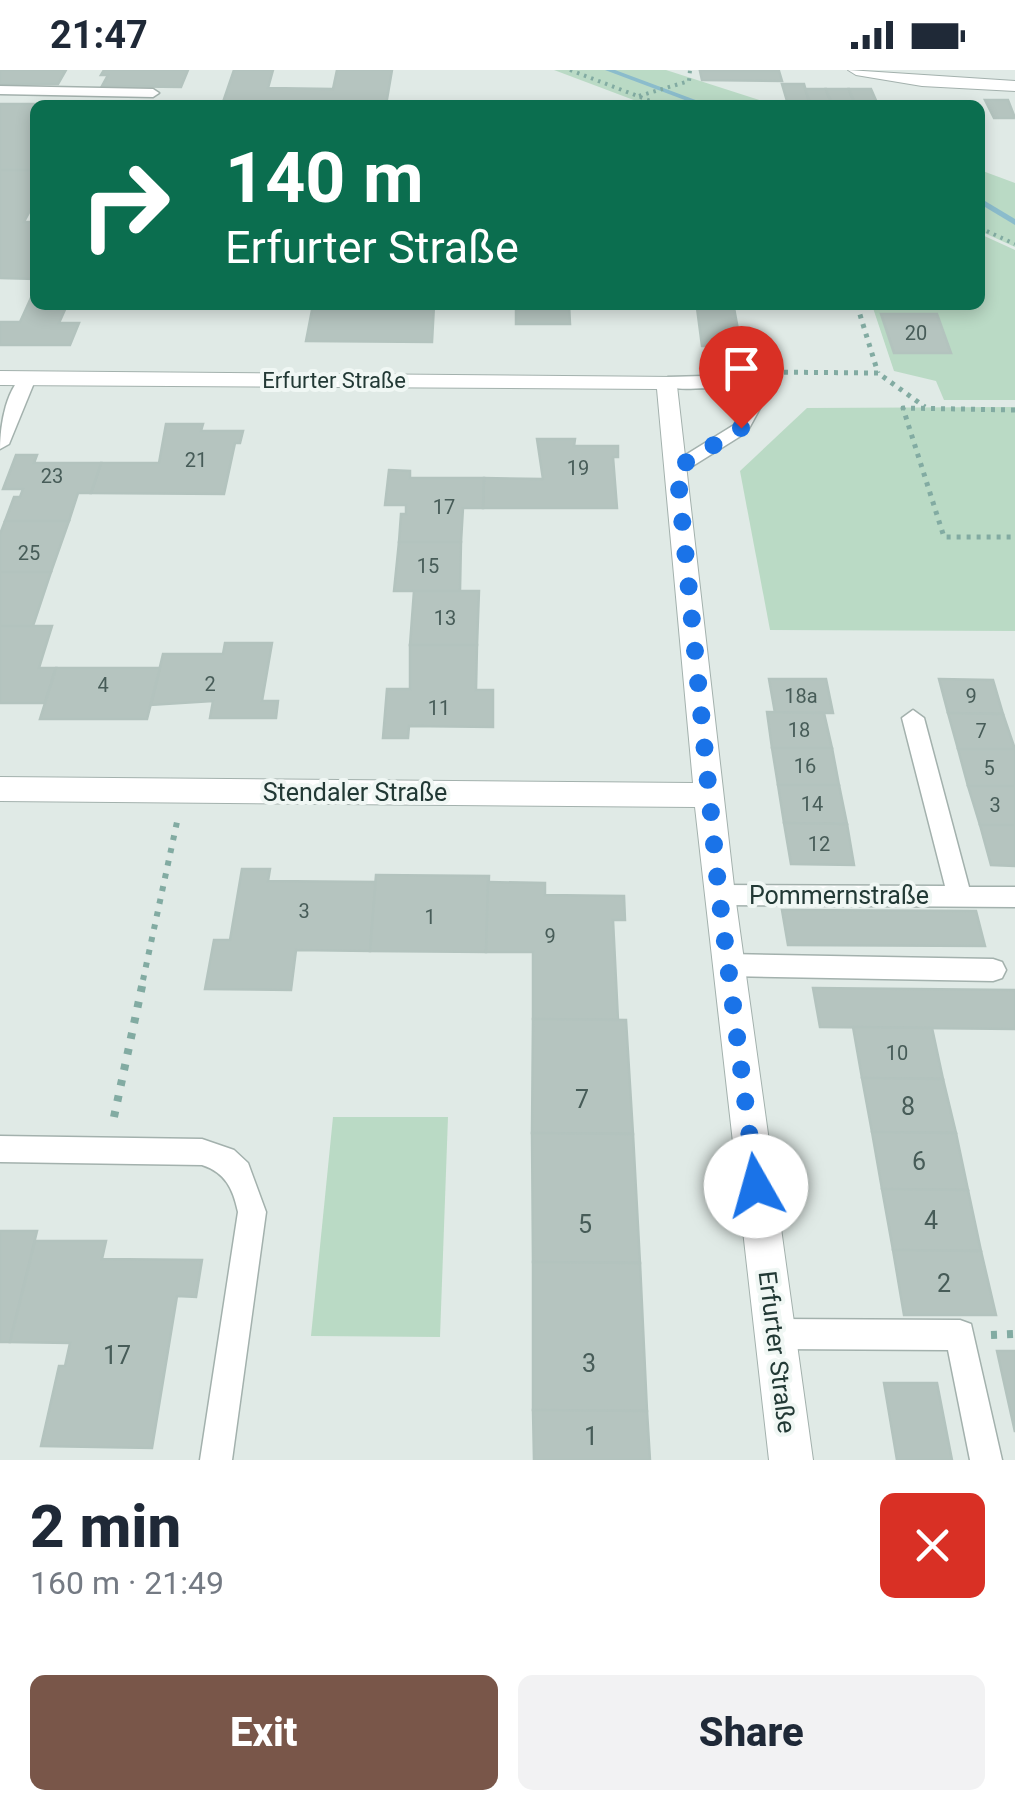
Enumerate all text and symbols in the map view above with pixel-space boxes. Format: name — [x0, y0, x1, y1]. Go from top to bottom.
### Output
text: 21:47 — [50, 13, 148, 57]
text: 140 m — [225, 137, 424, 219]
icon: right — [60, 140, 190, 270]
text: Erfurter Straße — [225, 221, 519, 274]
house number: 20 — [905, 321, 927, 345]
pin — [699, 326, 784, 429]
icon: arrive — [714, 341, 769, 396]
street label: Erfurter Straße — [262, 368, 406, 393]
house number: 21 — [185, 448, 207, 472]
house number: 19 — [567, 456, 589, 480]
house number: 23 — [41, 464, 63, 488]
house number: 17 — [433, 495, 455, 519]
house number: 25 — [18, 541, 40, 565]
house number: 15 — [417, 554, 439, 578]
house number: 13 — [434, 606, 456, 630]
house number: 2 — [204, 672, 216, 696]
house number: 4 — [97, 673, 109, 697]
house number: 18a — [784, 684, 818, 708]
house number: 9 — [965, 684, 977, 708]
house number: 11 — [428, 696, 450, 720]
house number: 18 — [788, 718, 810, 742]
house number: 7 — [975, 719, 987, 743]
house number: 16 — [794, 754, 816, 778]
house number: 5 — [983, 756, 995, 780]
street label: Stendaler Straße — [263, 778, 447, 807]
house number: 14 — [801, 792, 823, 816]
house number: 3 — [989, 793, 1001, 817]
house number: 12 — [808, 832, 830, 856]
street label: Pommernstraße — [749, 881, 929, 910]
house number: 3 — [298, 899, 310, 923]
house number: 1 — [424, 905, 436, 929]
house number: 9 — [544, 924, 556, 948]
house number: 10 — [886, 1041, 908, 1065]
house number: 7 — [575, 1085, 589, 1114]
house number: 8 — [901, 1092, 915, 1121]
position arrow — [704, 1134, 808, 1238]
house number: 6 — [912, 1147, 926, 1176]
house number: 4 — [924, 1206, 938, 1235]
house number: 5 — [578, 1210, 592, 1239]
street label: Erfurter Straße — [753, 1269, 801, 1435]
house number: 2 — [937, 1269, 951, 1298]
house number: 17 — [103, 1341, 131, 1370]
house number: 3 — [582, 1349, 596, 1378]
house number: 1 — [584, 1422, 598, 1451]
text: 2 min — [30, 1491, 181, 1562]
button: close — [880, 1493, 985, 1598]
text: 160 m · 21:49 — [30, 1564, 224, 1602]
button: Exit — [30, 1675, 498, 1790]
button: Share — [518, 1675, 985, 1790]

